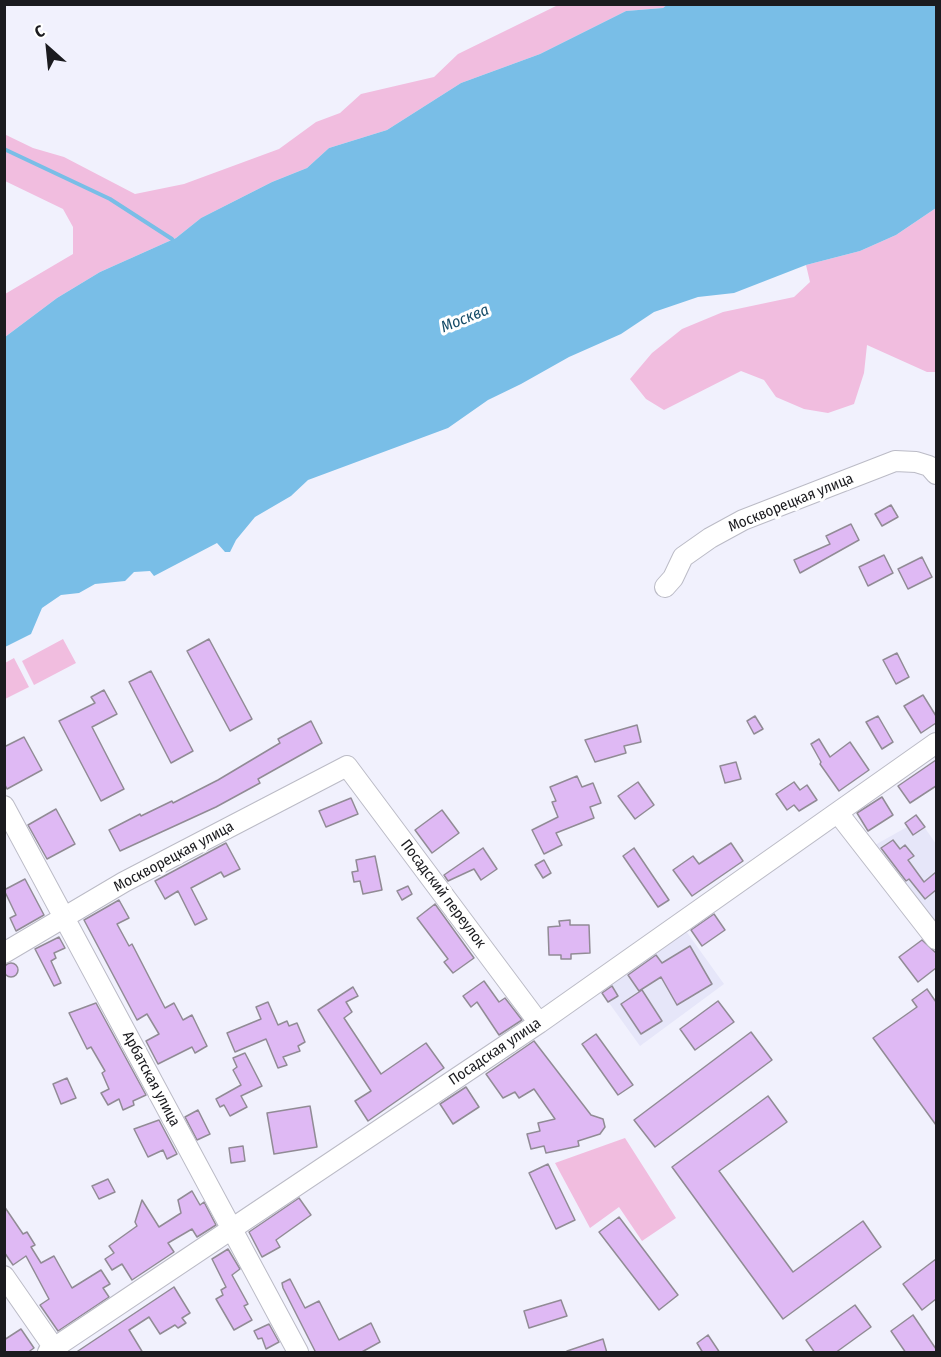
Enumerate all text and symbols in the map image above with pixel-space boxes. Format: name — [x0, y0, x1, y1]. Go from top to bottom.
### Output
north arrow — [18, 18, 78, 78]
text: С — [32, 21, 48, 42]
water label: Москва — [438, 301, 492, 337]
street label: Москворецкая улица — [726, 470, 856, 536]
street label: Москворецкая улица — [111, 818, 237, 896]
street label: Посадский переулок — [396, 836, 490, 952]
street label: Посадская улица — [446, 1015, 544, 1089]
street label: Арбатская улица — [118, 1028, 184, 1130]

